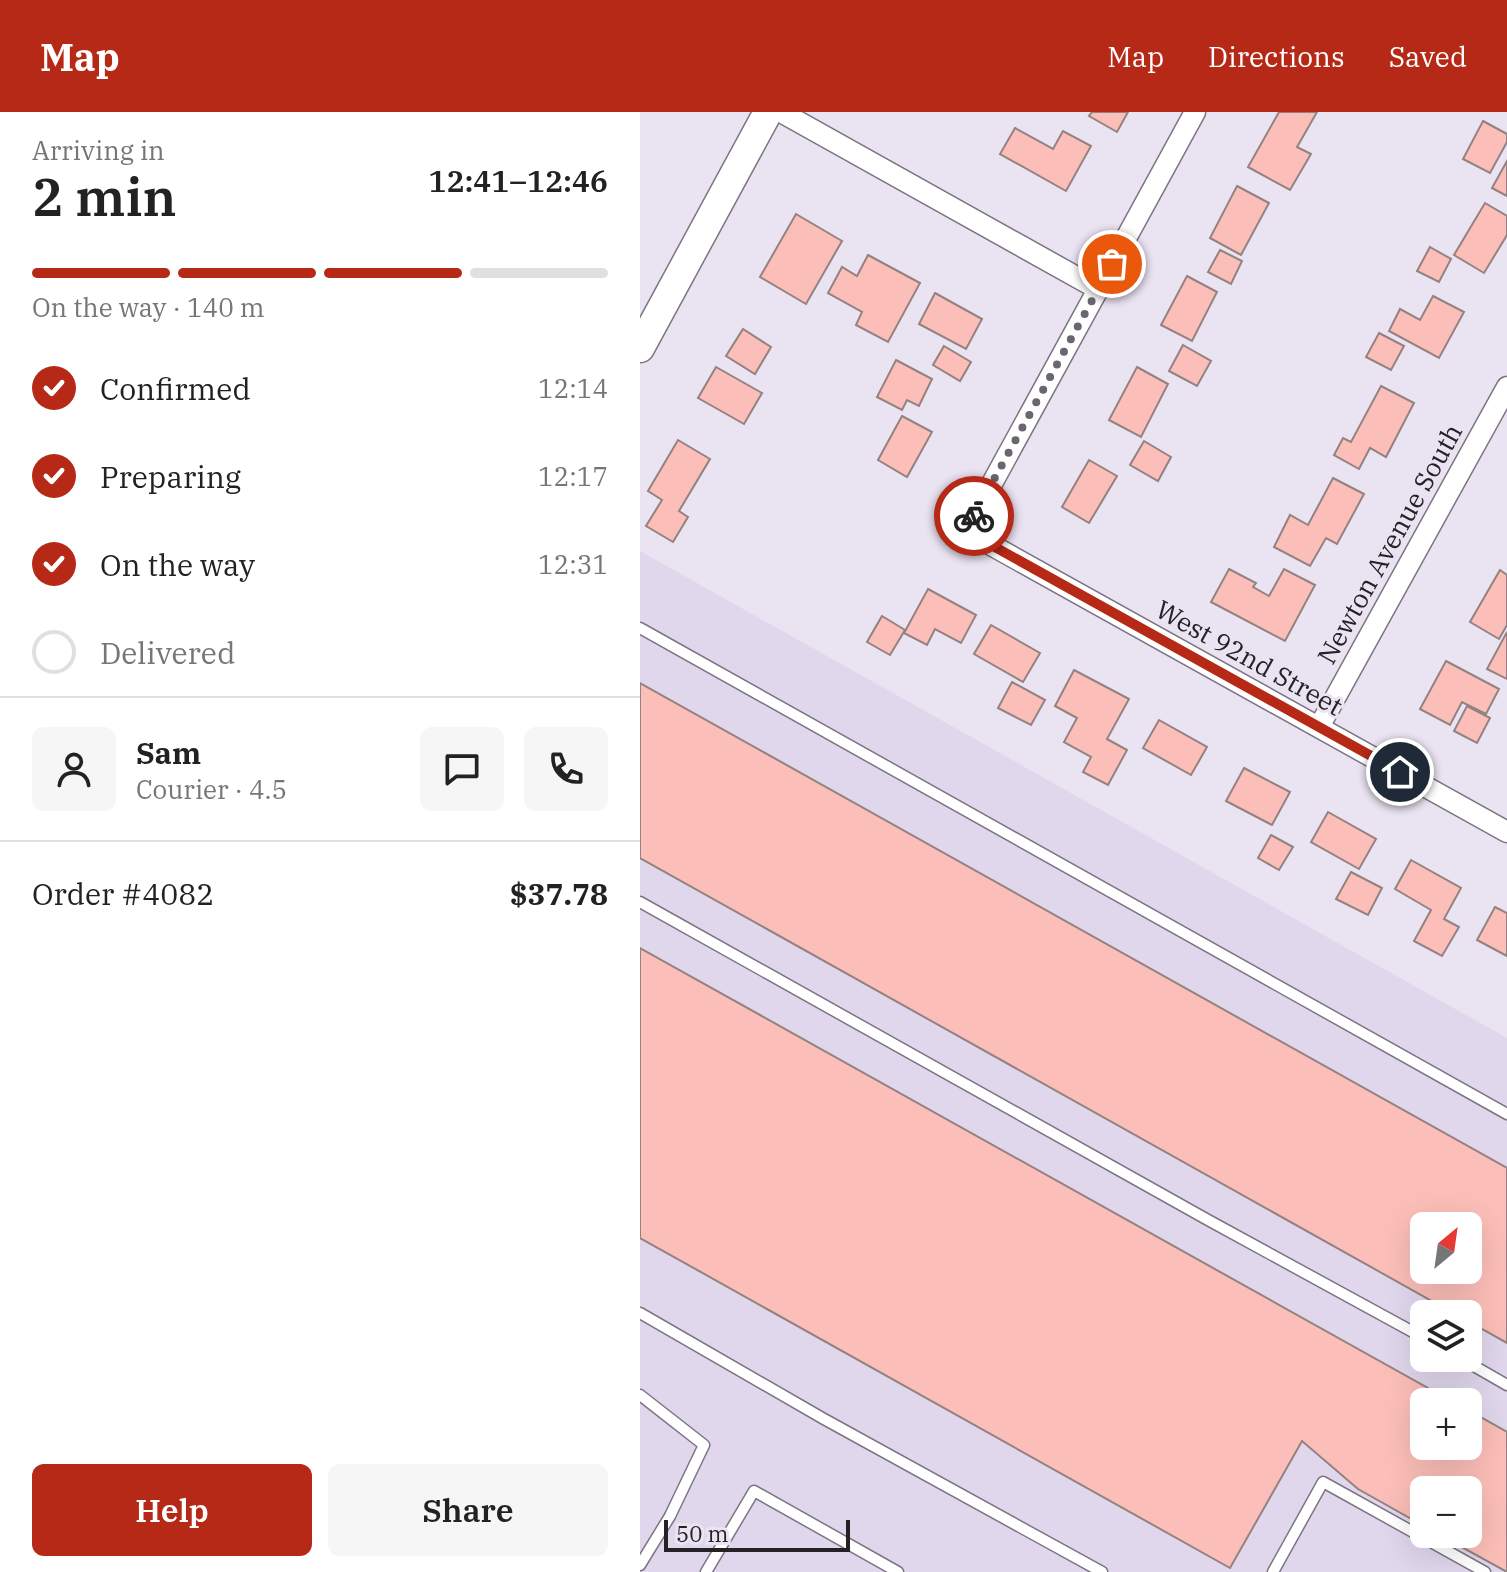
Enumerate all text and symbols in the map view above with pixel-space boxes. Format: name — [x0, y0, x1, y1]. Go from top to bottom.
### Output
text: Map — [40, 32, 120, 81]
text: Map — [1107, 38, 1164, 75]
text: Directions — [1208, 38, 1345, 75]
text: Saved — [1389, 38, 1467, 75]
text: Arriving in — [32, 133, 165, 167]
text: 12:41–12:46 — [428, 161, 608, 200]
text: 2 min — [32, 163, 177, 230]
pin — [1078, 230, 1146, 298]
icon: bag — [1090, 242, 1134, 286]
text: On the way · 140 m — [32, 290, 265, 324]
icon: check — [32, 366, 76, 410]
text: Confirmed — [100, 369, 251, 408]
text: 12:14 — [538, 371, 608, 405]
street label: Newton Avenue South — [1309, 417, 1469, 670]
icon: check — [32, 454, 76, 498]
text: Preparing — [100, 457, 241, 496]
text: 12:17 — [538, 459, 608, 493]
courier — [934, 476, 1014, 556]
icon: bike — [952, 494, 996, 538]
icon: check — [32, 542, 76, 586]
text: On the way — [100, 545, 255, 584]
text: 12:31 — [538, 547, 608, 581]
street label: West 92nd Street — [1150, 592, 1349, 722]
text: Delivered — [100, 633, 235, 672]
button: person — [32, 727, 116, 811]
button: chat — [420, 727, 504, 811]
button: phone — [524, 727, 608, 811]
text: Sam — [136, 733, 201, 772]
pin — [1366, 738, 1434, 806]
icon: home — [1378, 750, 1422, 794]
text: Courier · 4.5 — [136, 772, 287, 806]
text: Order #4082 — [32, 874, 214, 913]
text: $37.78 — [510, 874, 608, 913]
north arrow — [1410, 1212, 1482, 1284]
map controls — [1410, 1212, 1482, 1548]
button: layers — [1410, 1300, 1482, 1372]
button: + — [1410, 1388, 1482, 1460]
button: Help — [32, 1464, 312, 1556]
button: Share — [328, 1464, 608, 1556]
button: − — [1410, 1476, 1482, 1548]
scale bar — [664, 1516, 850, 1552]
text: 50 m — [676, 1519, 728, 1548]

